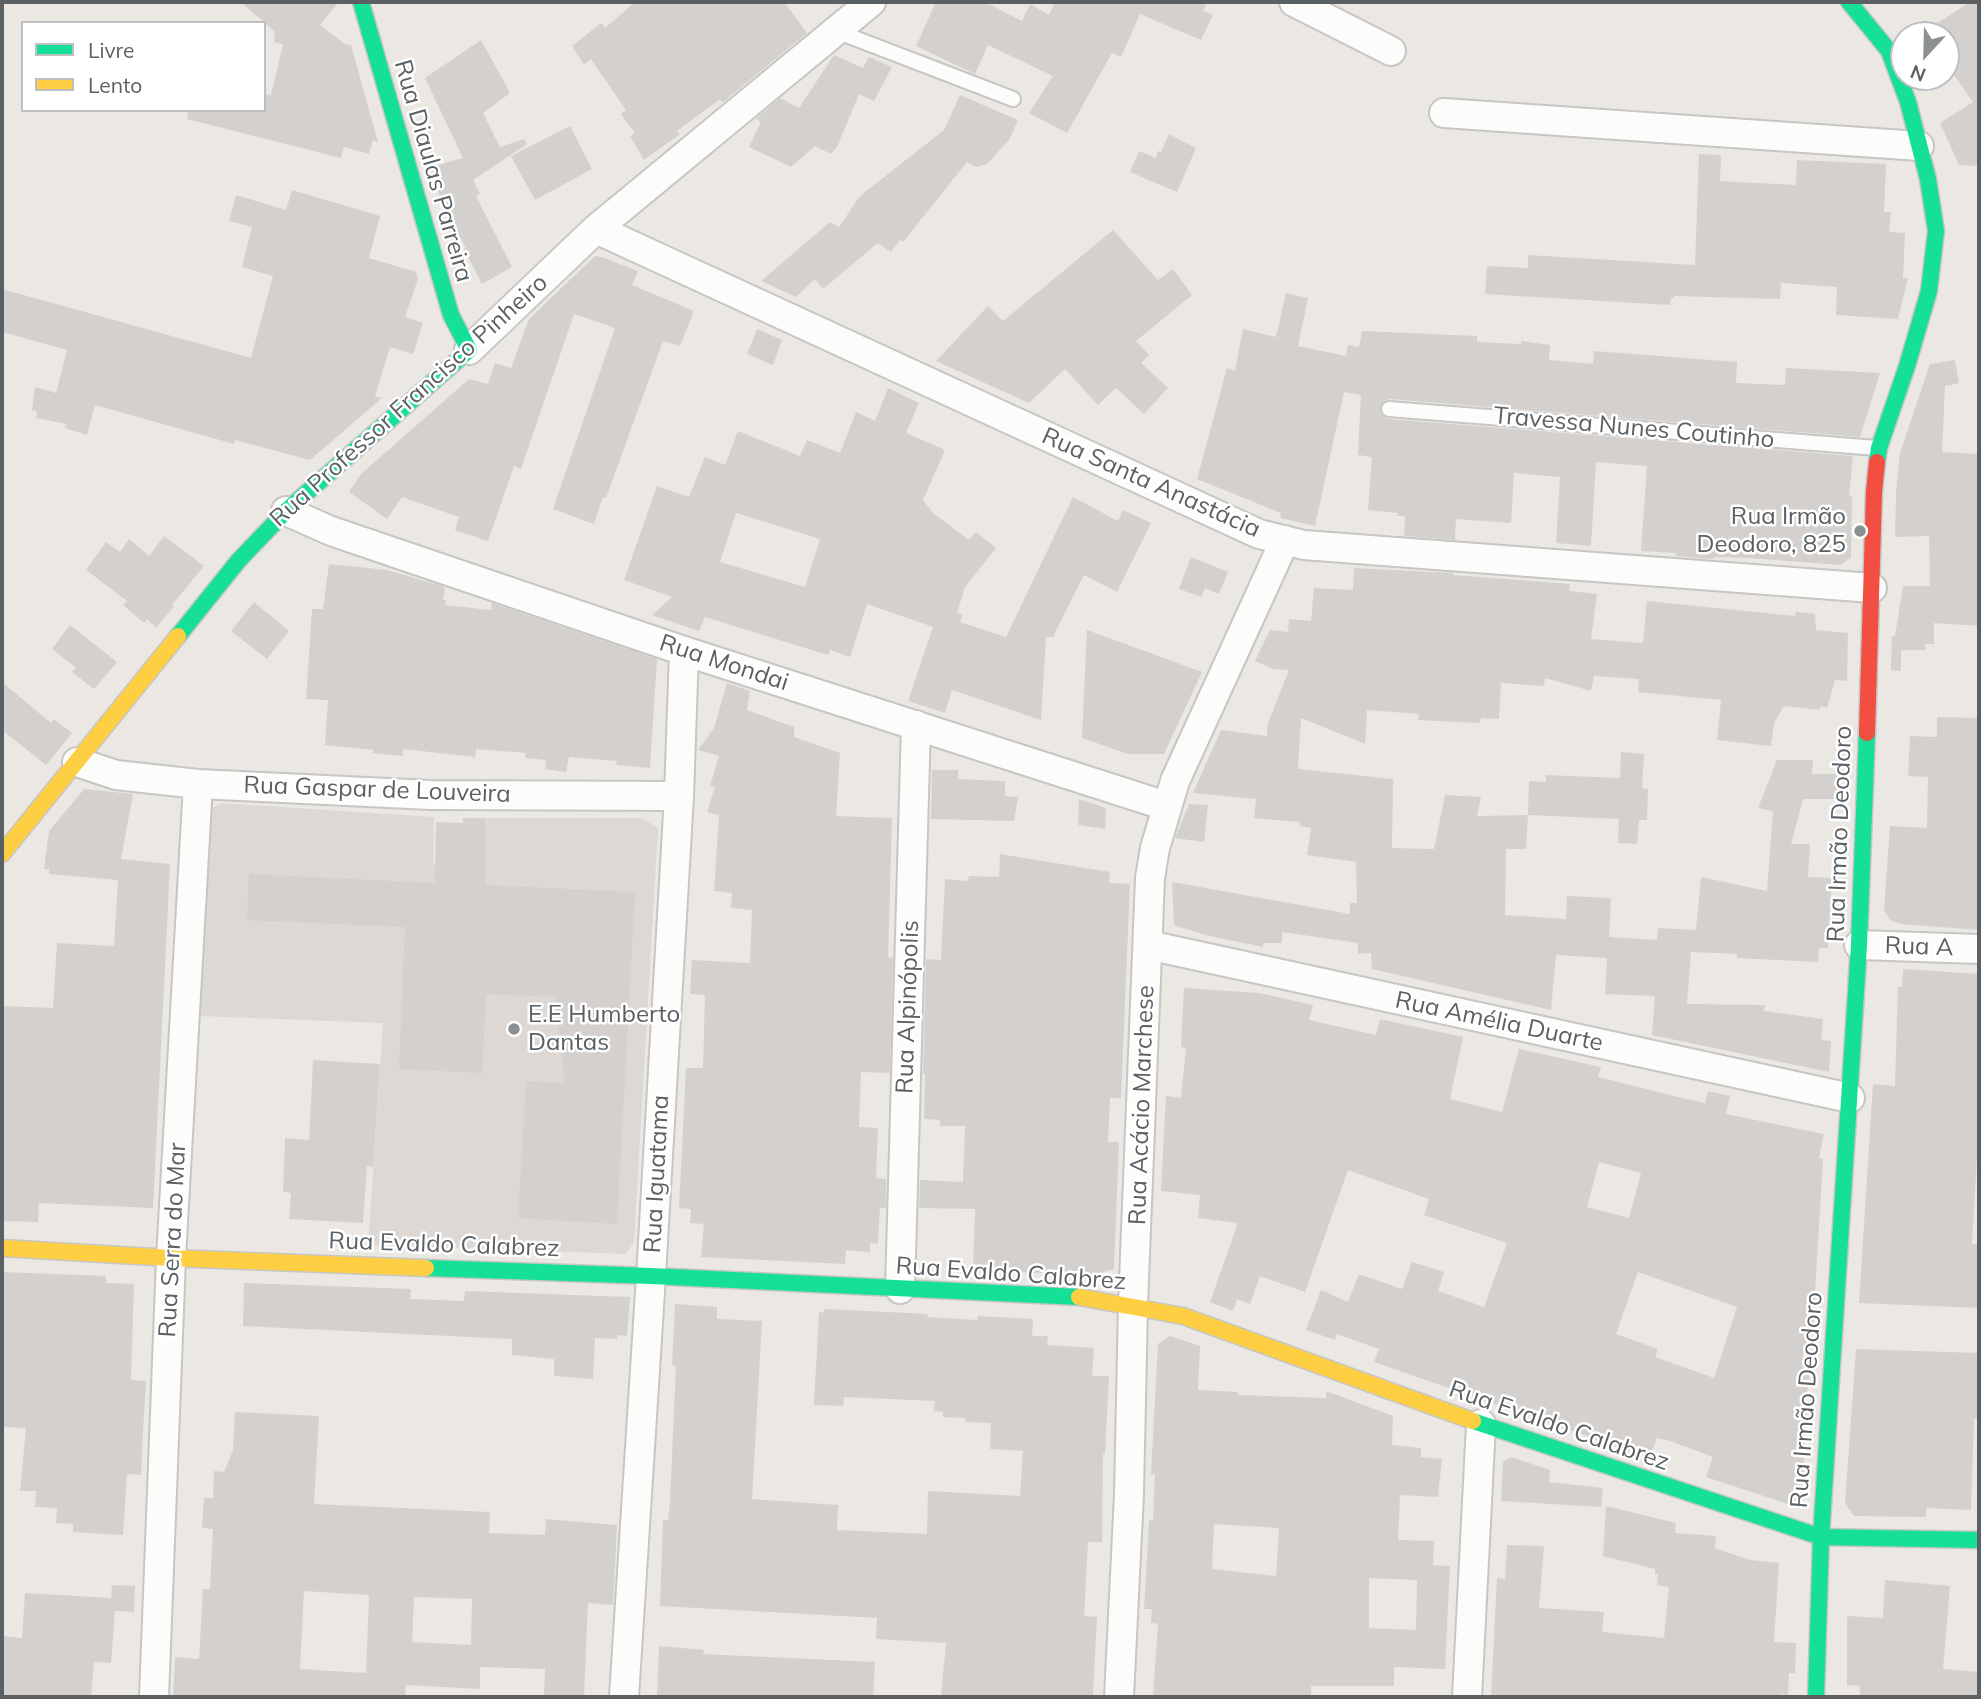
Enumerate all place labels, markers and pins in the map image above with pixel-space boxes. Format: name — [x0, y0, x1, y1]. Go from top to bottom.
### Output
place label: Rua Irmão Deodoro, 825 — [1697, 503, 1846, 559]
marker: Rua Irmão Deodoro, 825 — [1852, 523, 1868, 539]
place label: E.E Humberto Dantas — [528, 1001, 680, 1057]
marker: E.E Humberto Dantas — [506, 1021, 522, 1037]

